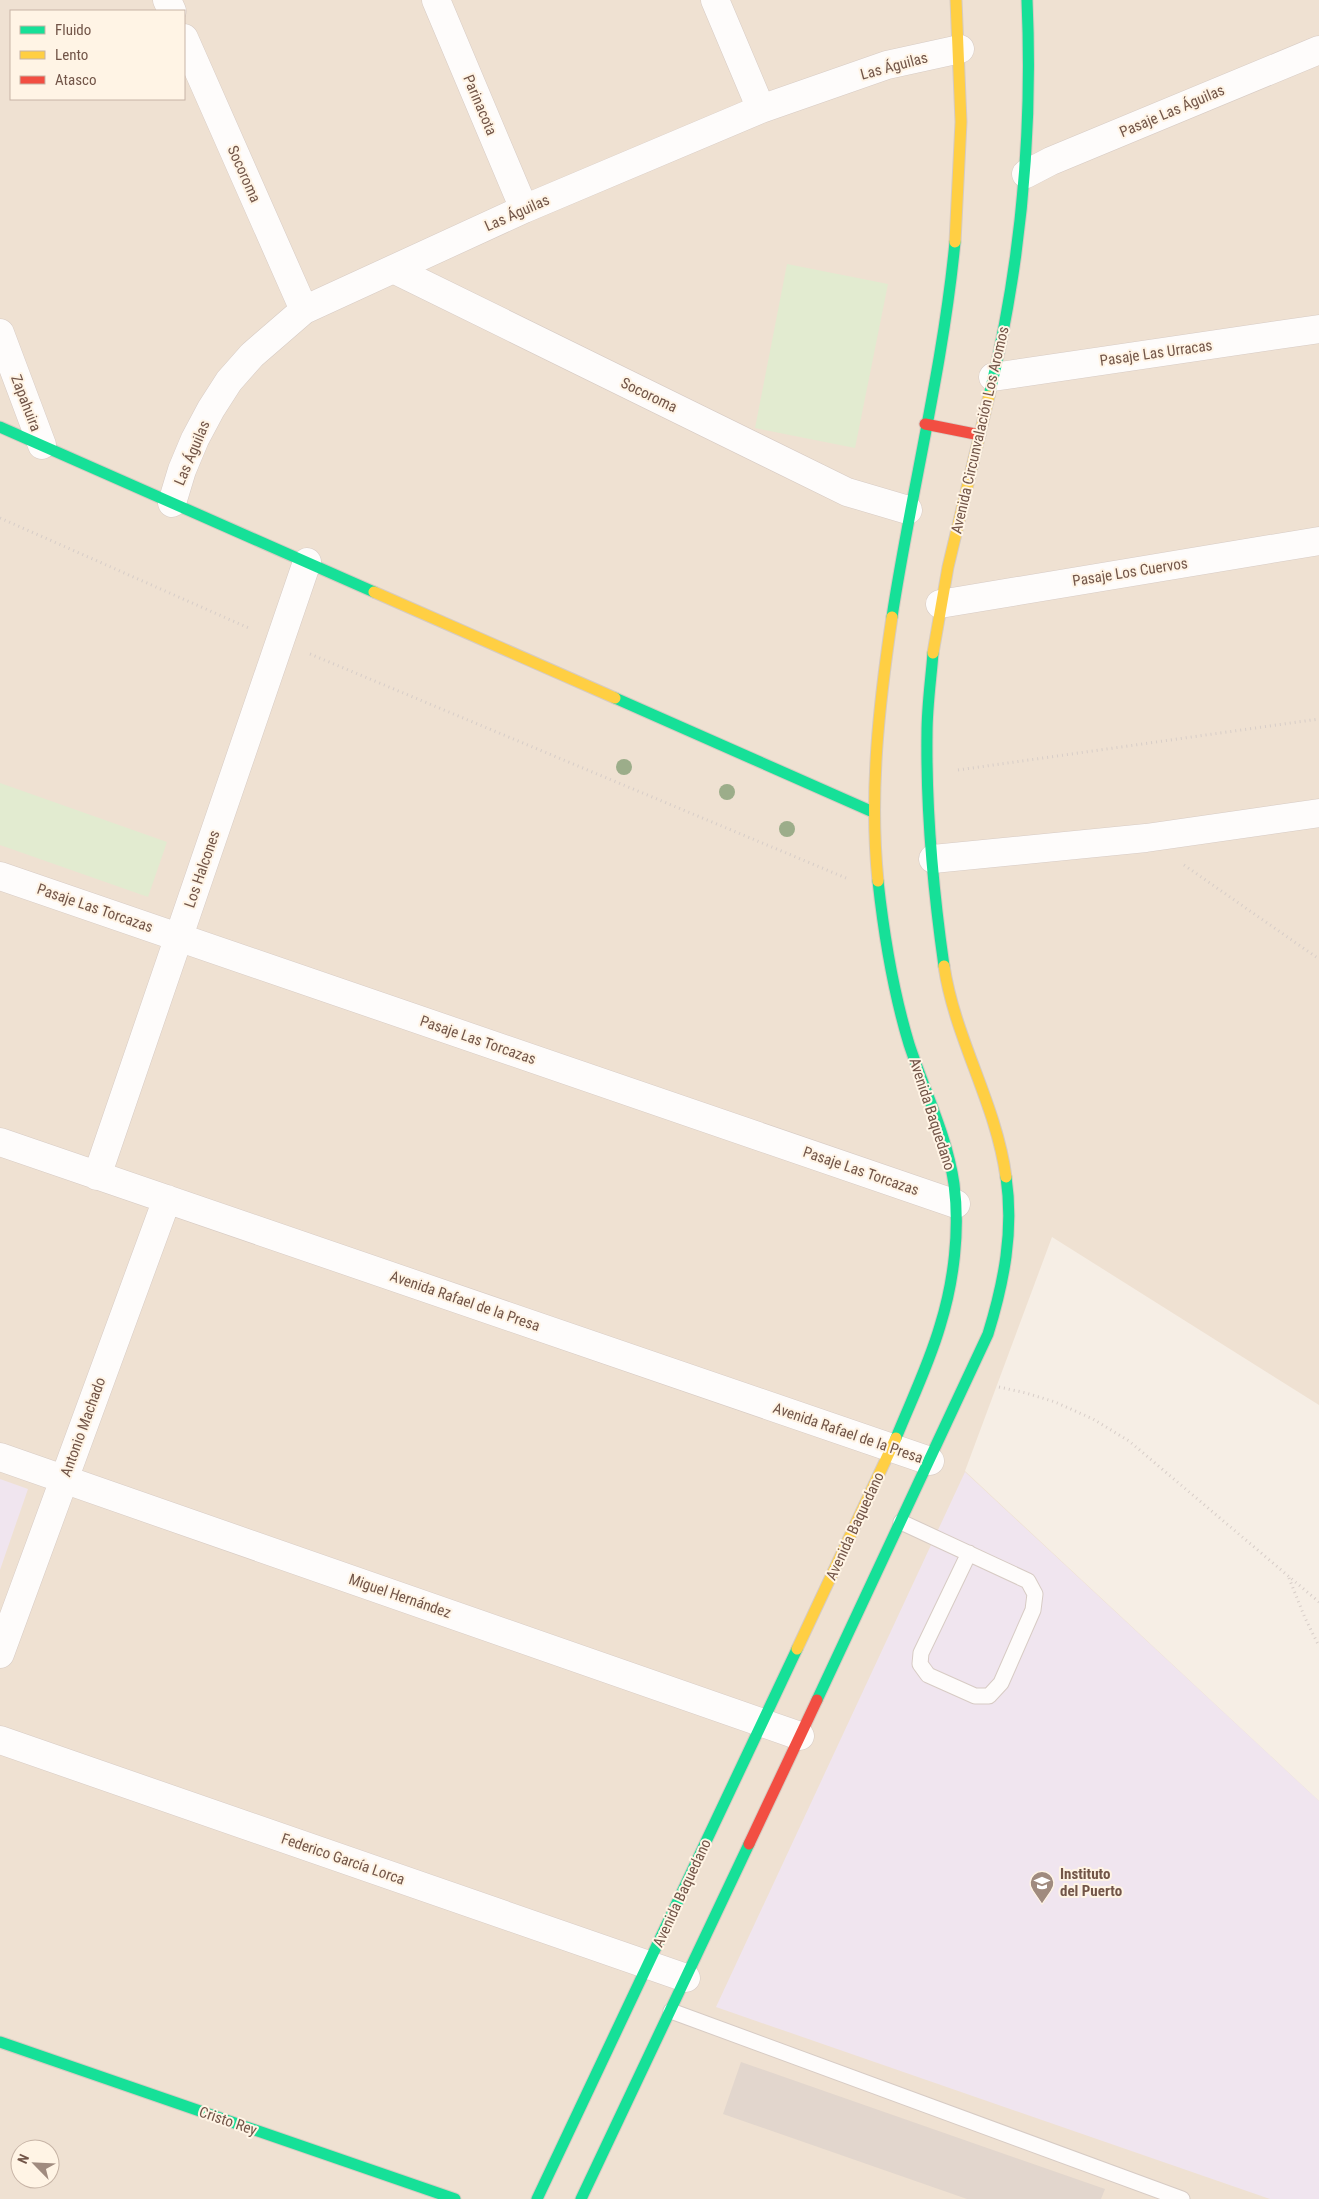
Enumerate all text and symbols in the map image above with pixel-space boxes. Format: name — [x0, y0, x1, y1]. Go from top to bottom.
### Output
legend — [10, 10, 185, 100]
text: Fluido — [55, 21, 91, 39]
text: Lento — [55, 46, 88, 64]
street label: Las Águilas — [858, 48, 930, 84]
text: Atasco — [55, 71, 96, 89]
street label: Parinacota — [459, 72, 501, 138]
street label: Pasaje Las Águilas — [1117, 81, 1227, 141]
street label: Socoroma — [224, 143, 264, 205]
street label: Las Águilas — [482, 191, 552, 235]
street label: Avenida Circunvalación Los Aromos — [947, 324, 1013, 535]
street label: Pasaje Las Urracas — [1099, 336, 1214, 370]
street label: Zapahuira — [7, 372, 45, 434]
street label: Socoroma — [618, 374, 680, 416]
street label: Las Águilas — [170, 418, 214, 488]
street label: Pasaje Los Cuervos — [1071, 554, 1189, 590]
street label: Los Halcones — [180, 828, 224, 910]
street label: Pasaje Las Torcazas — [35, 880, 155, 936]
street label: Pasaje Las Torcazas — [418, 1012, 538, 1068]
street label: Avenida Baquedano — [905, 1056, 959, 1172]
street label: Pasaje Las Torcazas — [801, 1143, 921, 1199]
street label: Avenida Rafael de la Presa — [388, 1267, 542, 1335]
street label: Antonio Machado — [57, 1375, 109, 1479]
street label: Avenida Rafael de la Presa — [771, 1399, 925, 1467]
street label: Avenida Baquedano — [822, 1469, 888, 1583]
street label: Miguel Hernández — [346, 1570, 454, 1622]
street label: Federico García Lorca — [279, 1829, 407, 1889]
street label: Avenida Baquedano — [649, 1836, 715, 1950]
place label: Instituto del Puerto — [1060, 1865, 1122, 1900]
school or university icon: Instituto del Puerto — [1029, 1870, 1055, 1904]
street label: Cristo Rey — [197, 2103, 259, 2139]
north arrow — [10, 2139, 60, 2189]
text: N — [14, 2152, 32, 2166]

